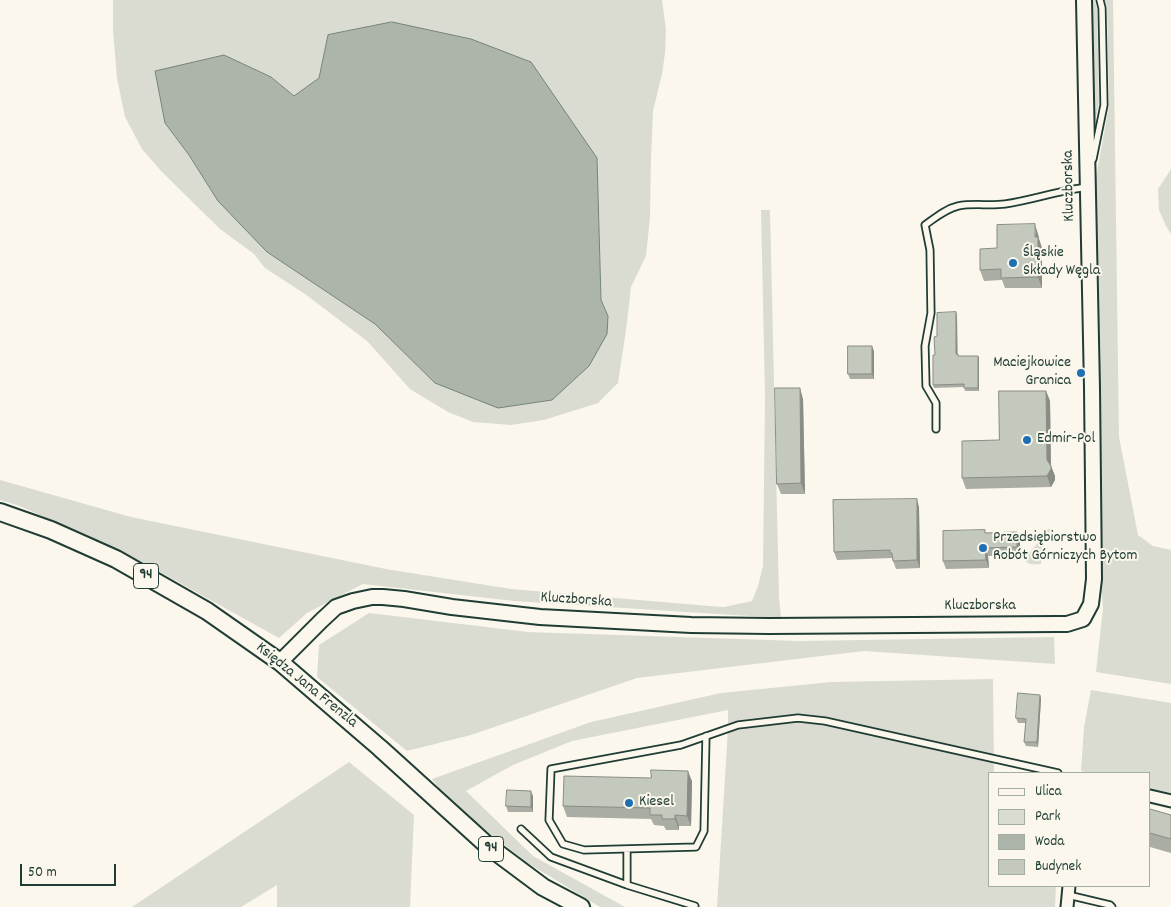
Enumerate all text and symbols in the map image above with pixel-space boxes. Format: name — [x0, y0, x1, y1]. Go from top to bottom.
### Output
street label: Kluczborska — [1060, 150, 1080, 222]
place label: Śląskie Składy Węgla — [1023, 244, 1100, 282]
marker: Śląskie Składy Węgla — [1007, 257, 1019, 269]
place label: Maciejkowice Granica — [993, 354, 1071, 392]
marker: Maciejkowice Granica — [1075, 367, 1087, 379]
place label: Edmir-Pol — [1037, 430, 1095, 450]
marker: Edmir-Pol — [1021, 434, 1033, 446]
place label: Przedsiębiorstwo Robót Górniczych Bytom — [993, 529, 1137, 567]
marker: Przedsiębiorstwo Robót Górniczych Bytom — [977, 542, 989, 554]
road number: 94 — [134, 564, 158, 588]
street label: Kluczborska — [540, 589, 612, 613]
street label: Kluczborska — [944, 597, 1016, 617]
street label: Księdza Jana Frenzla — [251, 639, 361, 733]
legend — [988, 772, 1151, 887]
text: Ulica — [1035, 781, 1062, 803]
place label: Kiesel — [639, 793, 674, 813]
marker: Kiesel — [623, 797, 635, 809]
text: Park — [1035, 806, 1061, 828]
text: Woda — [1035, 831, 1064, 853]
road number: 94 — [478, 836, 504, 862]
scale bar — [22, 854, 119, 886]
text: Budynek — [1035, 856, 1081, 878]
text: 50 m — [28, 862, 57, 884]

